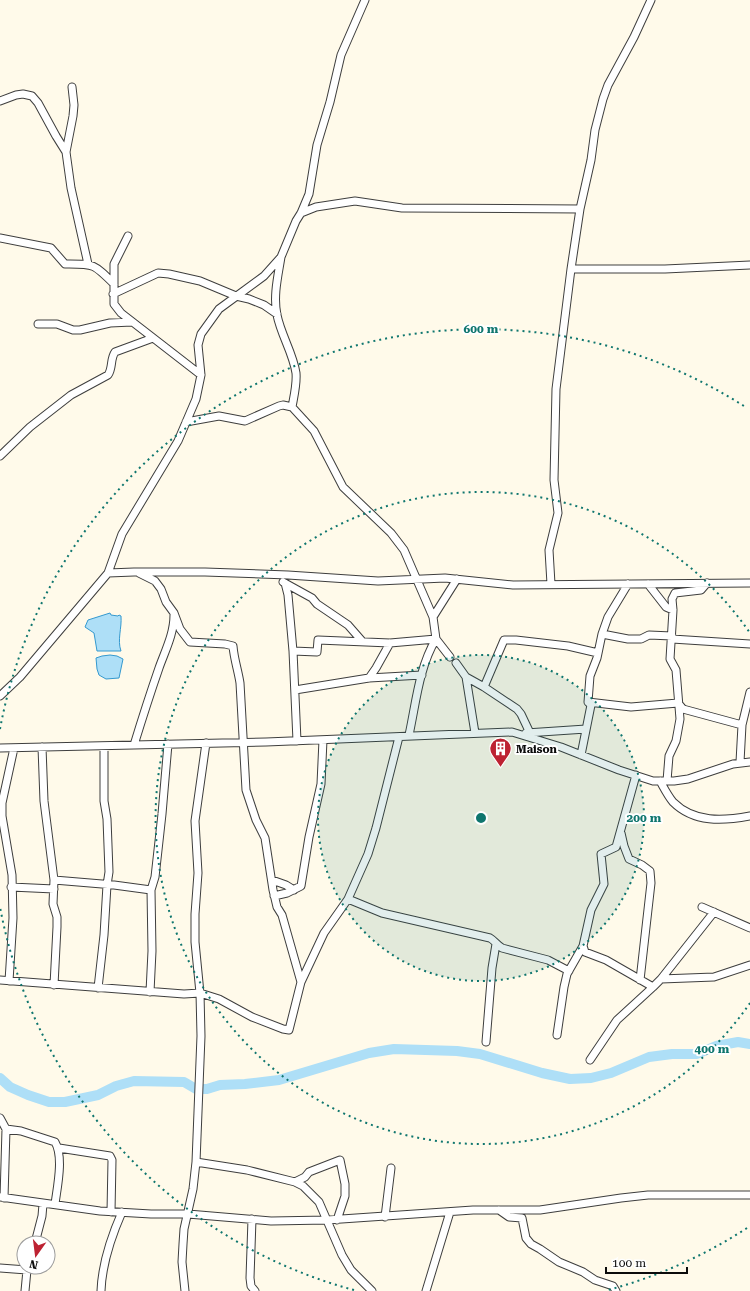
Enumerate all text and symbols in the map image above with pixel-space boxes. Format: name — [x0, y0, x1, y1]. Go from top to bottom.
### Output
text: 600 m — [464, 322, 499, 336]
building icon: Maison — [487, 736, 513, 769]
place label: Maison — [516, 743, 558, 756]
centre of rings — [474, 811, 488, 825]
text: 200 m — [627, 811, 662, 825]
text: 400 m — [695, 1042, 730, 1056]
north arrow — [16, 1235, 56, 1275]
scale bar — [606, 1249, 687, 1275]
text: 100 m — [612, 1256, 646, 1270]
text: N — [28, 1257, 39, 1272]

